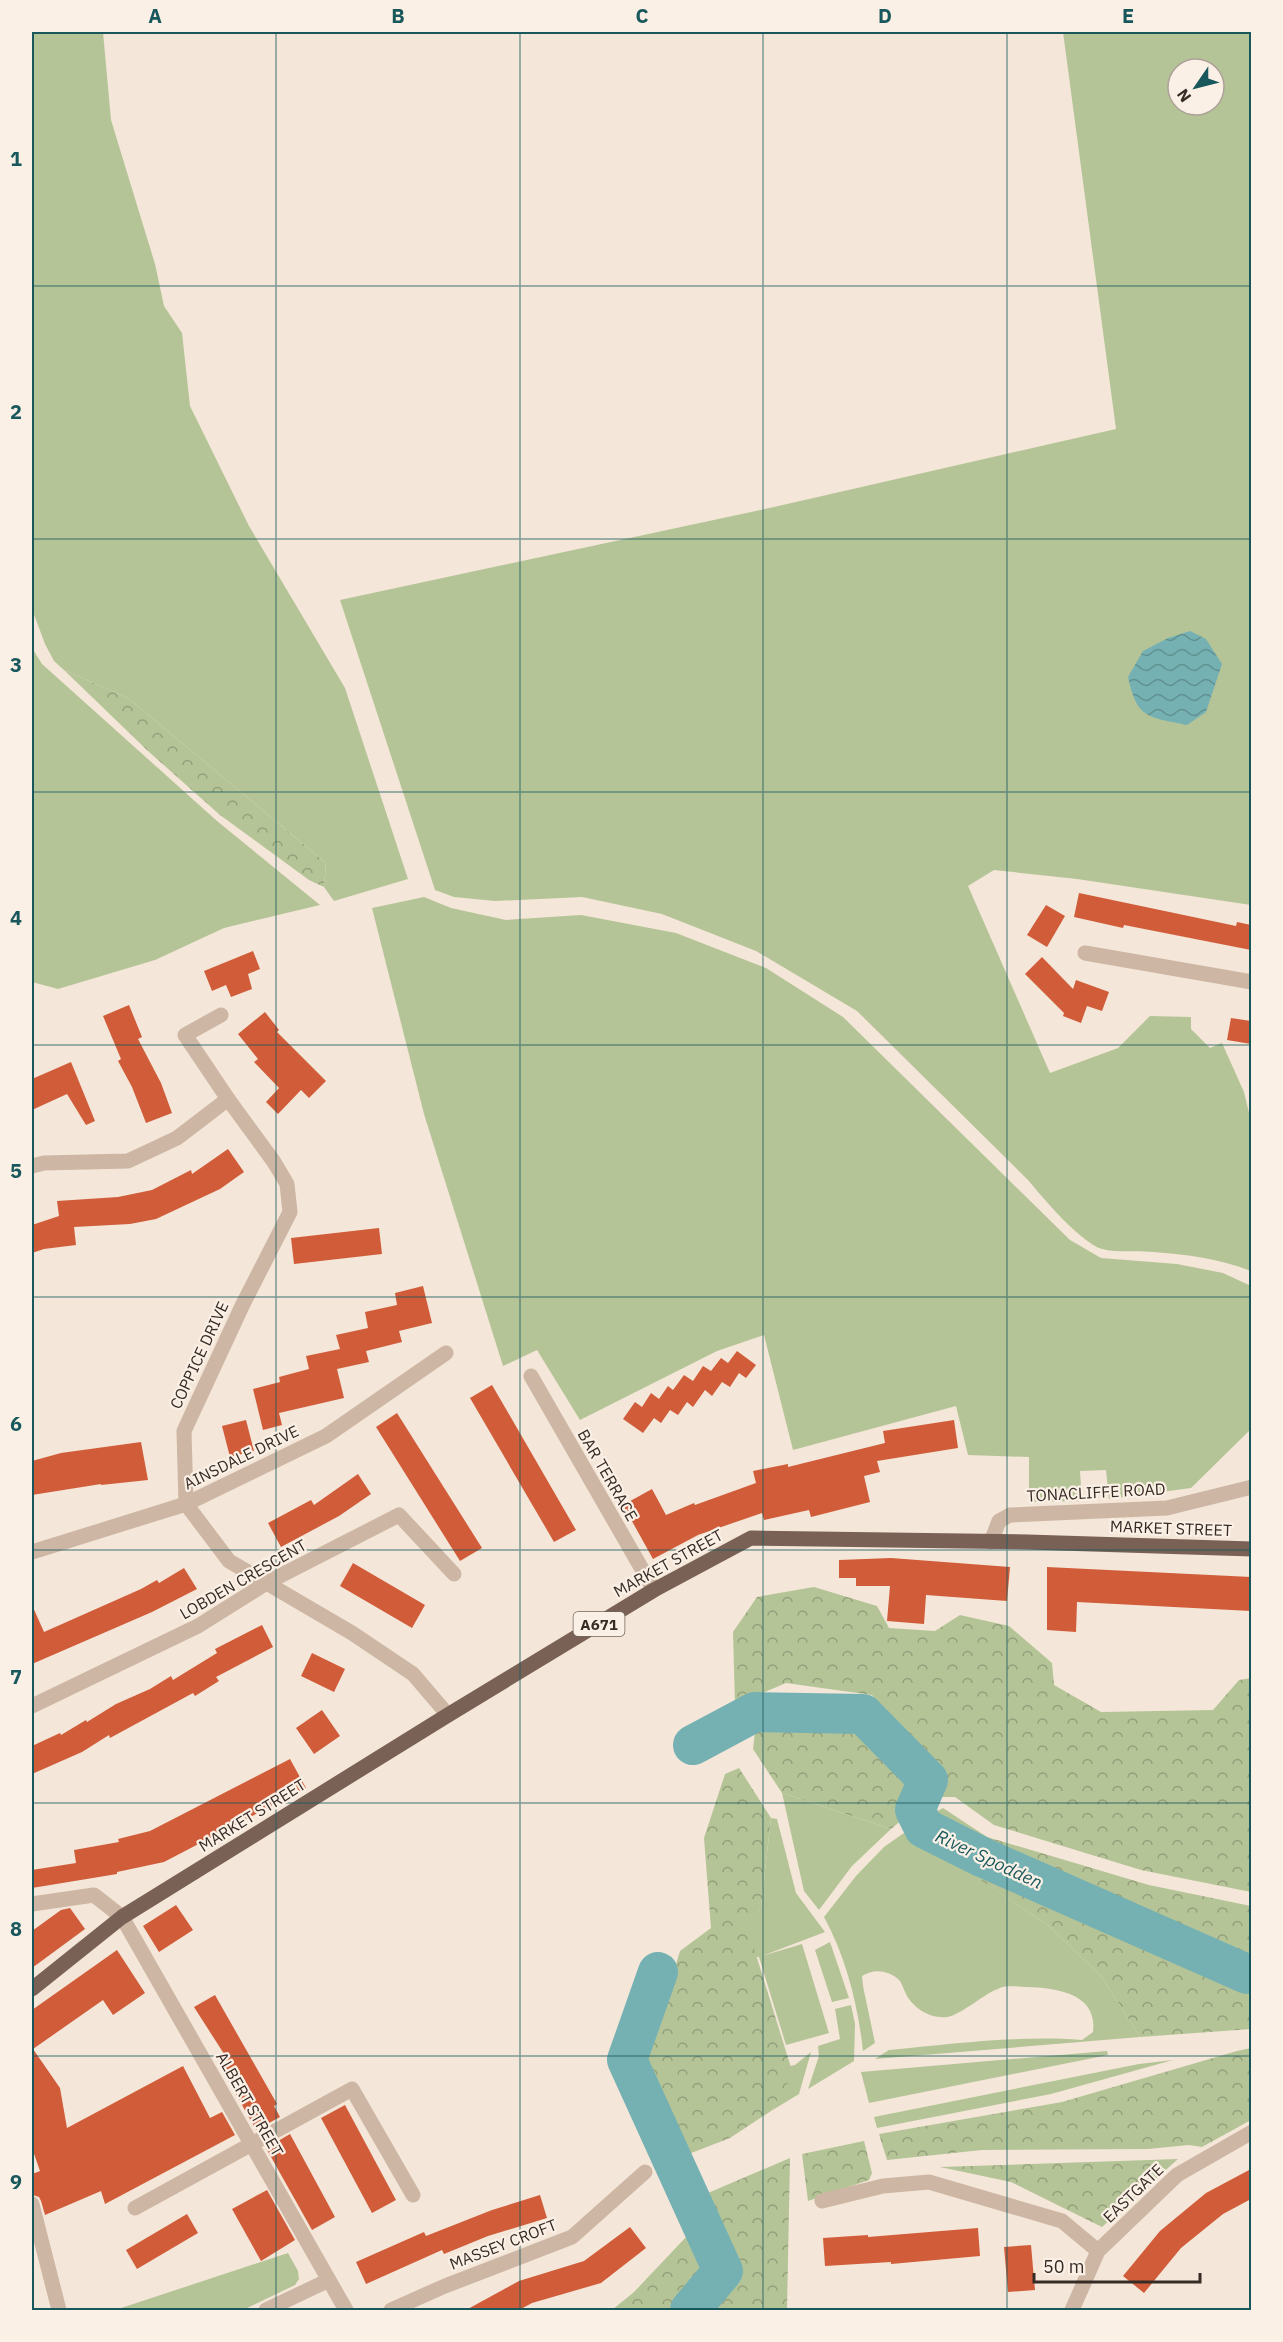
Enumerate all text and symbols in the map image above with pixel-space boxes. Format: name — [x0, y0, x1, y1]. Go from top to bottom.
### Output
text: A — [148, 2, 162, 29]
text: B — [391, 2, 405, 29]
text: C — [635, 2, 649, 29]
text: D — [878, 2, 892, 29]
text: E — [1122, 2, 1134, 29]
north arrow — [1166, 57, 1226, 117]
text: N — [1172, 85, 1195, 106]
text: 1 — [10, 145, 22, 172]
text: 2 — [10, 398, 22, 425]
text: 3 — [10, 651, 22, 678]
text: 4 — [10, 904, 22, 931]
text: 5 — [10, 1157, 22, 1184]
street label: COPPICE DRIVE — [165, 1298, 233, 1412]
text: 6 — [10, 1410, 22, 1437]
street label: AINSDALE DRIVE — [180, 1420, 302, 1494]
street label: BAR TERRACE — [574, 1425, 642, 1525]
street label: TONACLIFFE ROAD — [1026, 1478, 1166, 1506]
street label: MARKET STREET — [1110, 1516, 1232, 1540]
street label: MARKET STREET — [610, 1525, 726, 1601]
street label: LOBDEN CRESCENT — [176, 1535, 310, 1623]
road number: A671 — [574, 1612, 624, 1636]
text: 7 — [10, 1663, 22, 1690]
street label: MARKET STREET — [195, 1774, 309, 1856]
water label: River Spodden — [932, 1824, 1046, 1894]
text: 8 — [10, 1915, 22, 1942]
street label: ALBERT STREET — [212, 2048, 288, 2160]
street label: EASTGATE — [1099, 2159, 1167, 2227]
text: 9 — [10, 2168, 22, 2195]
street label: MASSEY CROFT — [446, 2214, 560, 2274]
scale bar — [1034, 2246, 1200, 2284]
text: 50 m — [1043, 2255, 1085, 2278]

